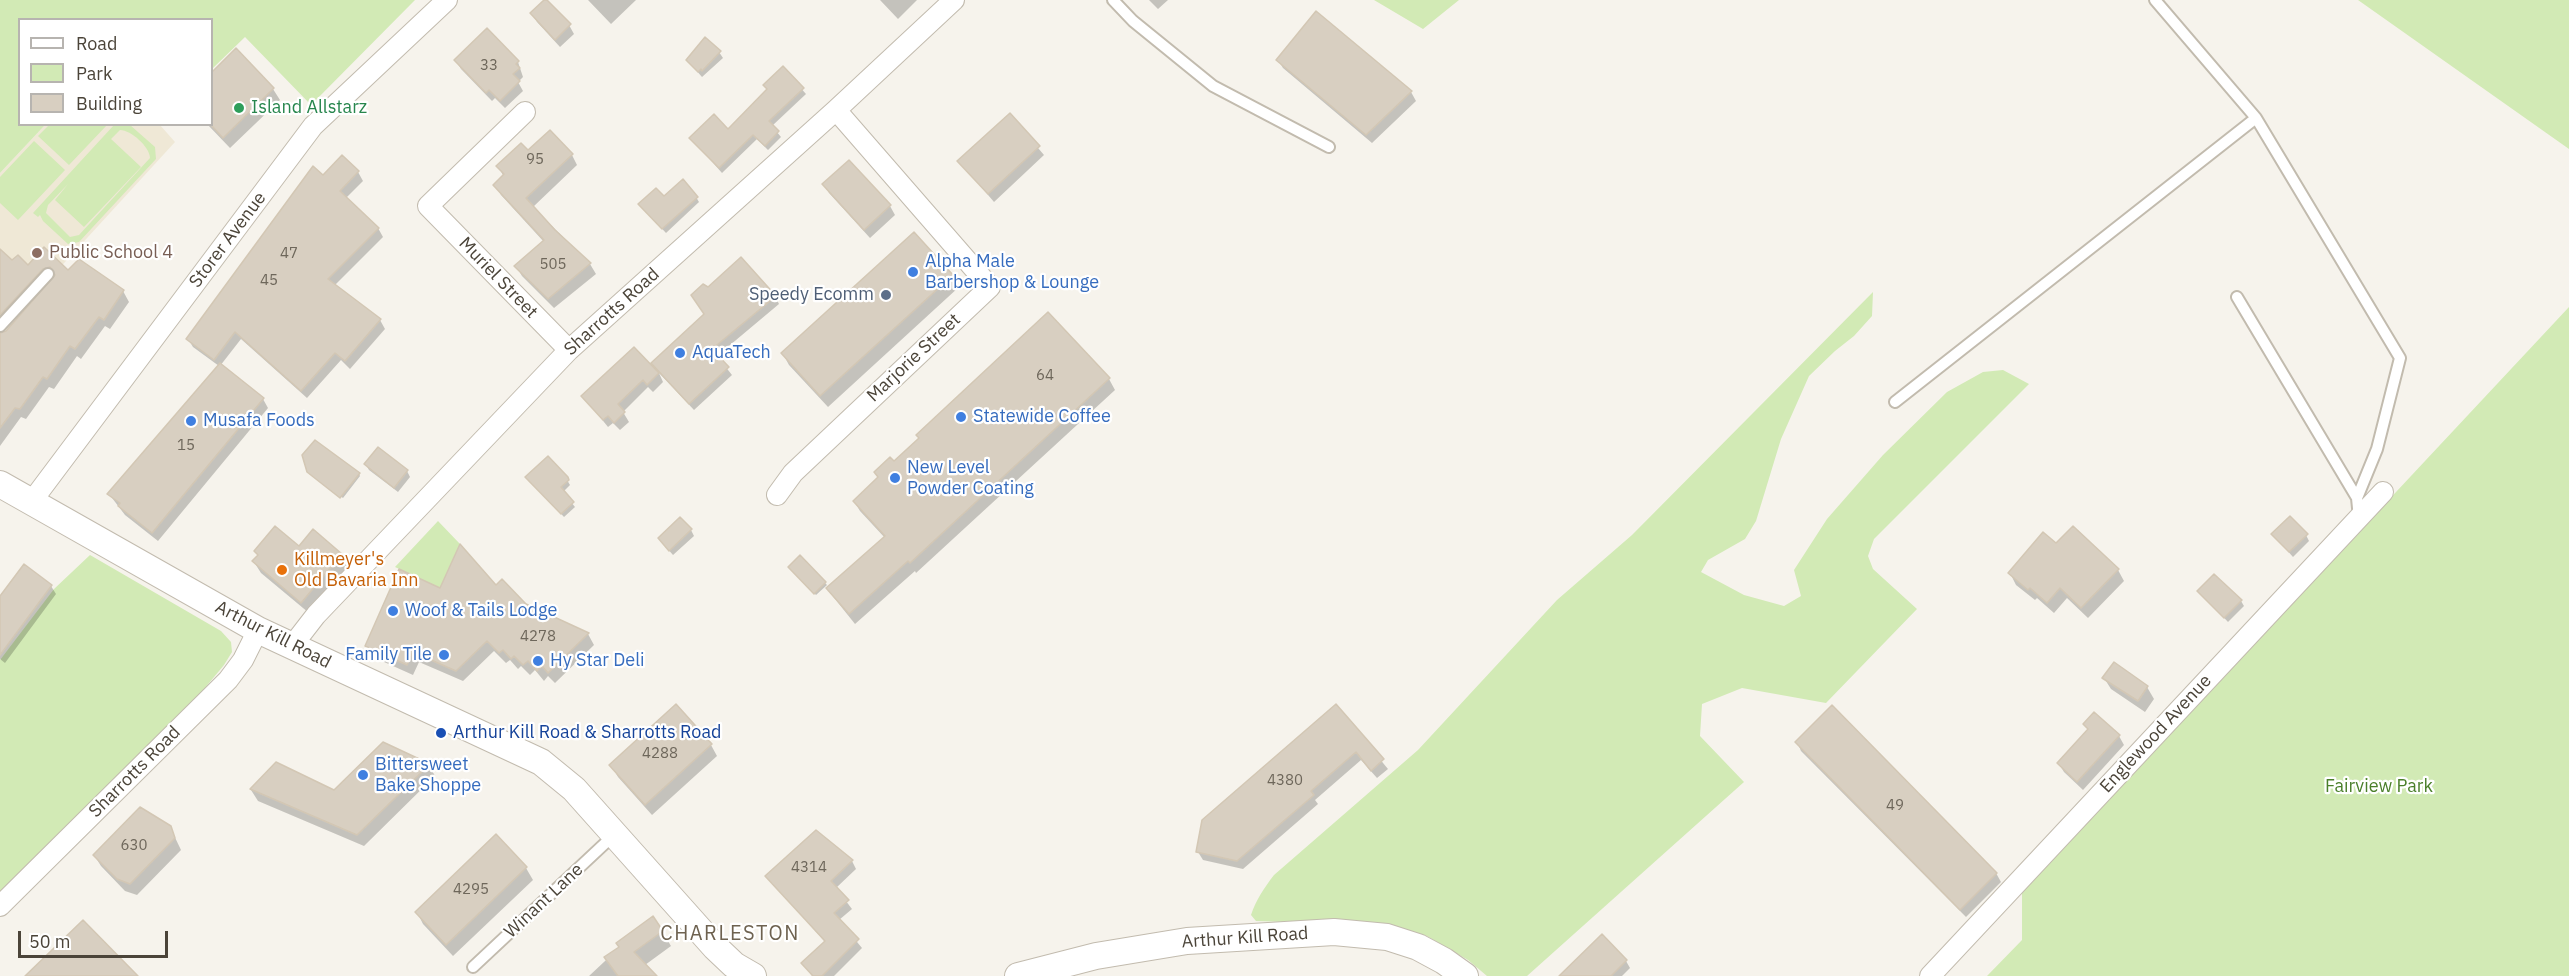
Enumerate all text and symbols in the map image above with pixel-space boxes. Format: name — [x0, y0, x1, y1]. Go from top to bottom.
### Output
legend — [18, 18, 213, 126]
text: Road — [76, 32, 117, 55]
house number: 33 — [480, 57, 498, 75]
text: Park — [76, 62, 112, 85]
text: Building — [76, 92, 142, 115]
place label: Island Allstarz — [251, 97, 367, 119]
marker: Island Allstarz — [232, 101, 246, 115]
house number: 95 — [526, 151, 544, 169]
street label: Storer Avenue — [185, 188, 271, 292]
street label: Muriel Street — [454, 233, 542, 323]
place label: Public School 4 — [49, 242, 173, 264]
house number: 47 — [280, 245, 298, 263]
marker: Public School 4 — [30, 246, 44, 260]
place label: Alpha Male Barbershop & Lounge — [925, 251, 1099, 294]
house number: 505 — [540, 256, 566, 274]
street label: Sharrotts Road — [560, 264, 664, 360]
marker: Alpha Male Barbershop & Lounge — [906, 265, 920, 279]
house number: 45 — [260, 272, 278, 290]
place label: Speedy Ecomm — [749, 284, 874, 306]
marker: Speedy Ecomm — [879, 288, 893, 302]
street label: Marjorie Street — [863, 309, 965, 407]
place label: AquaTech — [692, 342, 771, 364]
marker: AquaTech — [673, 346, 687, 360]
house number: 64 — [1036, 367, 1054, 385]
place label: Statewide Coffee — [973, 406, 1111, 428]
place label: Musafa Foods — [203, 410, 315, 432]
marker: Statewide Coffee — [954, 410, 968, 424]
marker: Musafa Foods — [184, 414, 198, 428]
house number: 15 — [177, 437, 195, 455]
place label: New Level Powder Coating — [907, 457, 1034, 500]
marker: New Level Powder Coating — [888, 471, 902, 485]
place label: Killmeyer's Old Bavaria Inn — [294, 549, 418, 592]
marker: Killmeyer's Old Bavaria Inn — [275, 563, 289, 577]
street label: Arthur Kill Road — [211, 597, 335, 673]
place label: Woof & Tails Lodge — [405, 600, 557, 622]
marker: Woof & Tails Lodge — [386, 604, 400, 618]
house number: 4278 — [520, 628, 556, 646]
place label: Family Tile — [345, 644, 432, 666]
marker: Family Tile — [437, 648, 451, 662]
place label: Hy Star Deli — [550, 650, 645, 672]
marker: Hy Star Deli — [531, 654, 545, 668]
street label: Englewood Avenue — [2096, 670, 2216, 798]
street label: Sharrotts Road — [85, 722, 185, 822]
place label: Arthur Kill Road & Sharrotts Road — [453, 722, 721, 744]
marker: Arthur Kill Road & Sharrotts Road — [434, 726, 448, 740]
house number: 4288 — [642, 745, 678, 763]
place label: Bittersweet Bake Shoppe — [375, 754, 481, 796]
marker: Bittersweet Bake Shoppe — [356, 768, 370, 782]
house number: 4380 — [1267, 772, 1303, 790]
park label: Fairview Park — [2325, 776, 2433, 798]
house number: 49 — [1886, 797, 1904, 815]
house number: 630 — [121, 837, 147, 855]
street label: Winant Lane — [500, 859, 588, 943]
house number: 4314 — [791, 859, 827, 877]
house number: 4295 — [453, 881, 489, 899]
scale bar — [21, 919, 171, 957]
district label: CHARLESTON — [660, 922, 800, 946]
street label: Arthur Kill Road — [1181, 923, 1309, 953]
text: 50 m — [29, 930, 71, 953]

